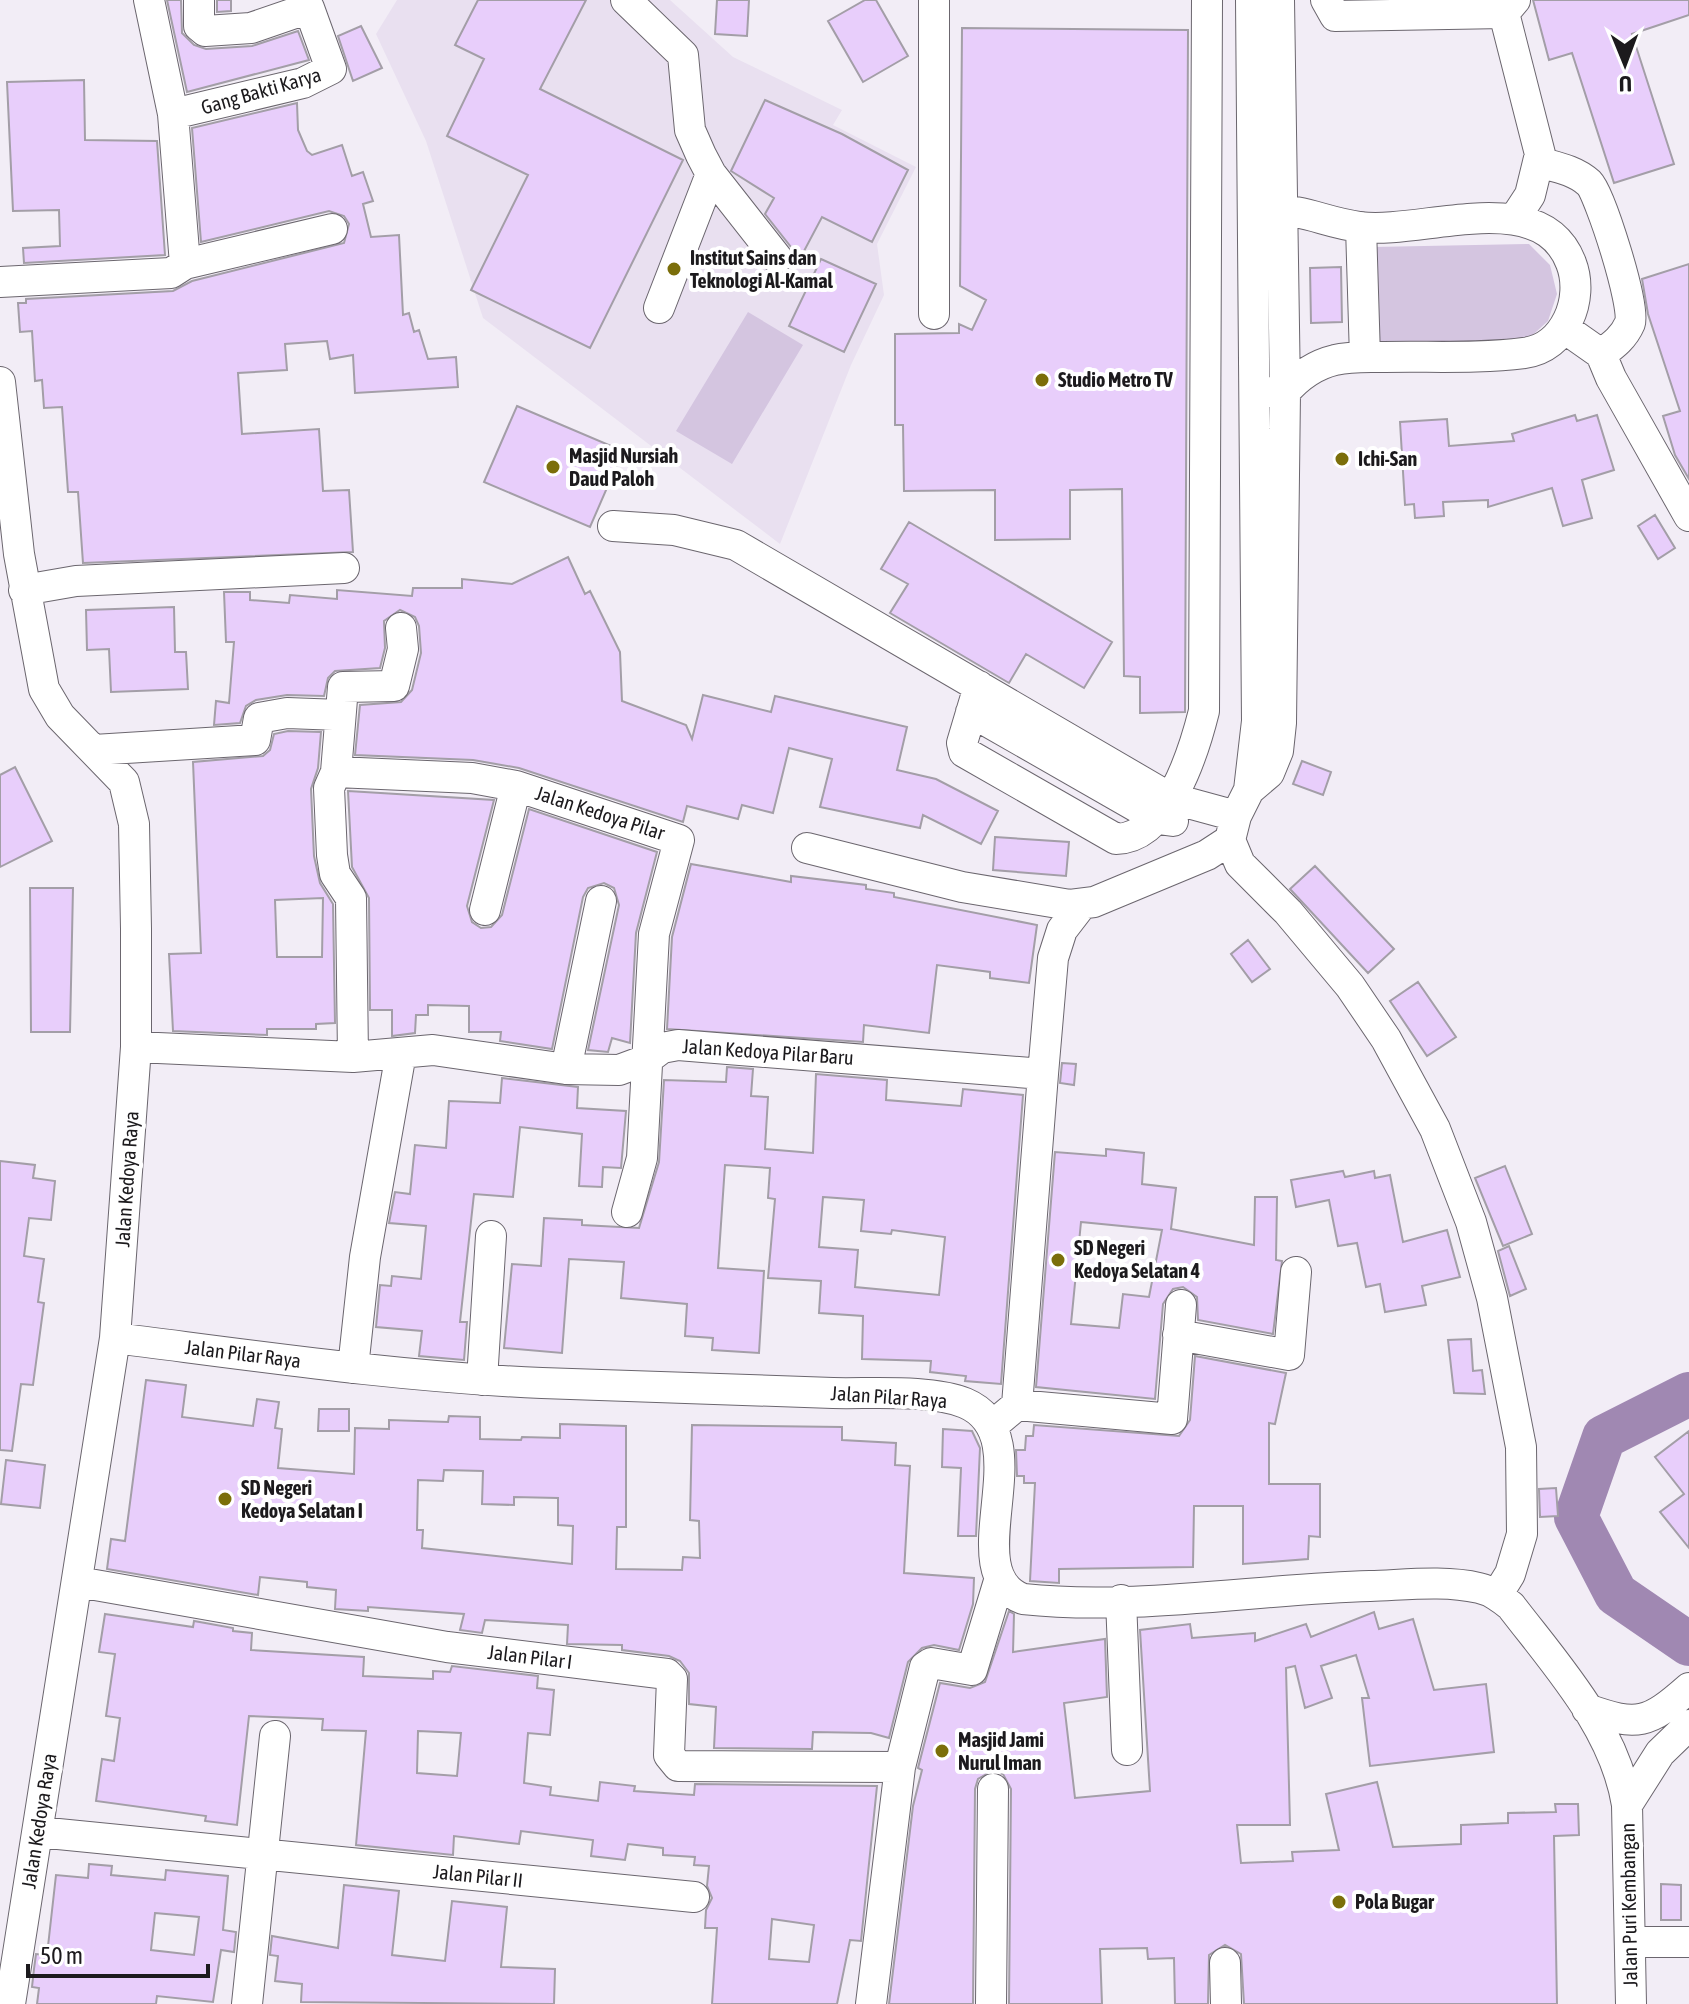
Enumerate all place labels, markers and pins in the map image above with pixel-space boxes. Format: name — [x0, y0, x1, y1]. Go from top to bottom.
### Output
place label: Institut Sains dan Teknologi Al-Kamal — [690, 246, 833, 292]
marker: Institut Sains dan Teknologi Al-Kamal — [665, 260, 683, 278]
place label: Studio Metro TV — [1058, 368, 1173, 391]
marker: Studio Metro TV — [1033, 371, 1051, 389]
place label: Masjid Nursiah Daud Paloh — [569, 444, 678, 490]
place label: Ichi-San — [1358, 447, 1417, 470]
marker: Ichi-San — [1333, 450, 1351, 468]
marker: Masjid Nursiah Daud Paloh — [544, 458, 562, 476]
place label: SD Negeri Kedoya Selatan 4 — [1074, 1236, 1200, 1282]
marker: SD Negeri Kedoya Selatan 4 — [1049, 1251, 1067, 1269]
place label: SD Negeri Kedoya Selatan I — [241, 1476, 363, 1522]
marker: SD Negeri Kedoya Selatan I — [216, 1490, 234, 1508]
place label: Masjid Jami Nurul Iman — [958, 1728, 1044, 1774]
marker: Masjid Jami Nurul Iman — [933, 1742, 951, 1760]
place label: Pola Bugar — [1355, 1890, 1435, 1913]
marker: Pola Bugar — [1330, 1893, 1348, 1911]

